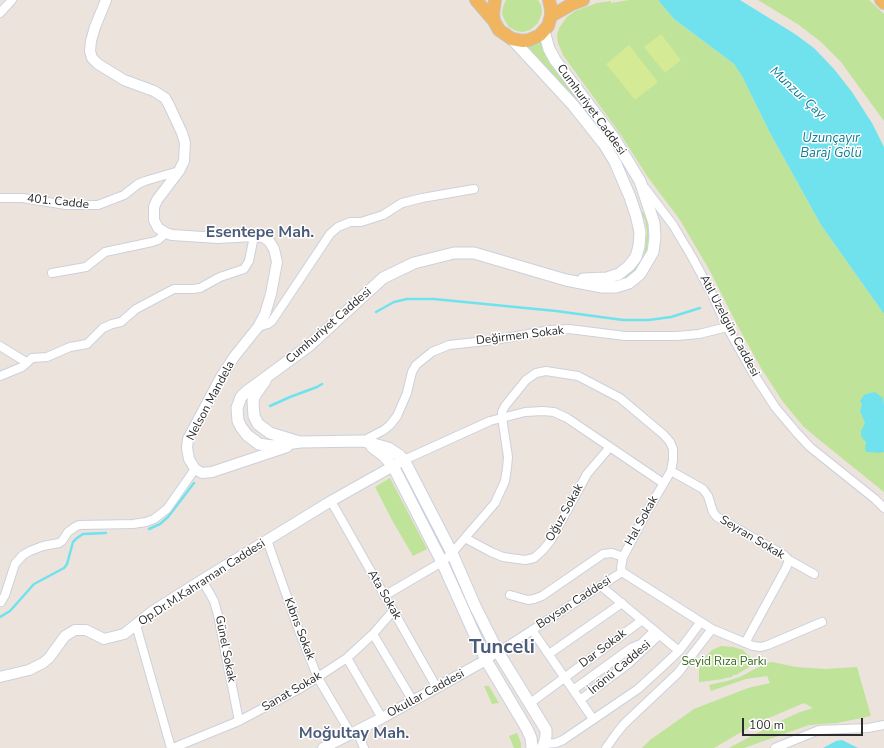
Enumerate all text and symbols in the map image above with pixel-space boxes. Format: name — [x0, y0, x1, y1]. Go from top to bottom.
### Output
street label: Cumhuriyet Caddesi — [553, 62, 629, 158]
water label: Munzur Çayı — [766, 64, 830, 124]
water label: Uzunçayır Baraj Gölü — [800, 131, 862, 162]
street label: 401. Cadde — [26, 192, 90, 212]
district label: Esentepe Mah. — [206, 223, 314, 243]
street label: Atıl Uzelgün Caddesi — [696, 273, 762, 379]
street label: Cumhuriyet Caddesi — [283, 285, 375, 367]
street label: Değirmen Sokak — [475, 323, 565, 349]
street label: Nelson Mandela — [184, 359, 238, 443]
street label: Oğuz Sokak — [543, 482, 587, 544]
street label: Hal Sokak — [622, 494, 662, 548]
street label: Seyran Sokak — [717, 513, 787, 563]
street label: Op.Dr.M.Kahraman Caddesi — [136, 537, 268, 629]
street label: Ata Sokak — [364, 568, 404, 622]
street label: Boysan Caddesi — [534, 574, 614, 632]
street label: Kıbrıs Sokak — [281, 596, 317, 662]
street label: Günel Sokak — [211, 614, 239, 684]
street label: Dar Sokak — [577, 627, 629, 671]
district label: Tunceli — [469, 636, 535, 660]
street label: İnönü Caddesi — [586, 638, 654, 698]
park label: Seyid Rıza Parkı — [681, 655, 767, 669]
street label: Okullar Caddesi — [385, 667, 467, 721]
street label: Sanat Sokak — [260, 669, 324, 715]
scale bar — [744, 710, 865, 736]
text: 100 m — [749, 717, 784, 733]
district label: Moğultay Mah. — [299, 724, 409, 744]

